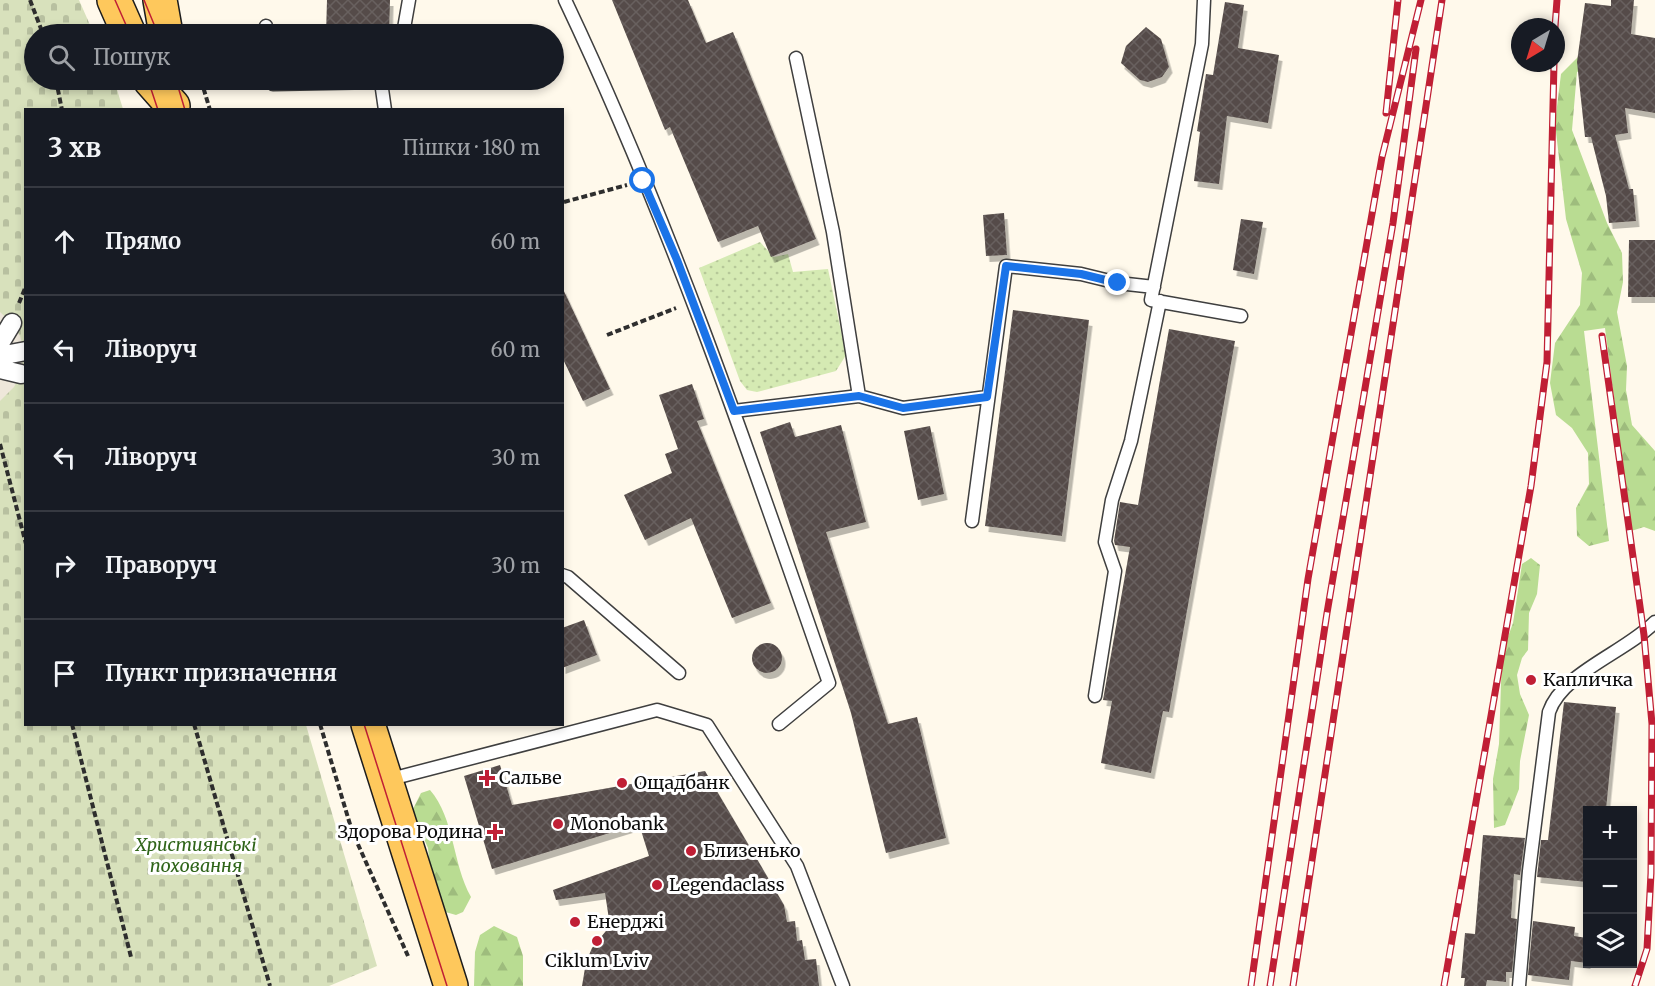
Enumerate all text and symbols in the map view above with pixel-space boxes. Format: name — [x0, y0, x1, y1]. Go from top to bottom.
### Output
north arrow — [1511, 18, 1565, 72]
search box — [24, 24, 564, 90]
icon: search — [45, 41, 78, 74]
text: Пошук — [93, 43, 170, 71]
text: 3 хв — [48, 131, 101, 164]
text: Пішки · 180 m — [403, 135, 540, 160]
route start — [629, 167, 655, 193]
icon: ahead — [48, 225, 81, 258]
text: Прямо — [105, 227, 181, 255]
text: 60 m — [490, 229, 540, 254]
route end — [1104, 269, 1130, 295]
icon: left — [48, 333, 81, 366]
text: Ліворуч — [105, 335, 197, 363]
text: 60 m — [490, 337, 540, 362]
icon: left — [48, 441, 81, 474]
text: Ліворуч — [105, 443, 197, 471]
text: 30 m — [491, 445, 540, 470]
icon: right — [48, 549, 81, 582]
text: Праворуч — [105, 551, 217, 579]
text: 30 m — [491, 553, 540, 578]
icon: arrive — [48, 657, 81, 690]
text: Пункт призначення — [105, 659, 337, 687]
place label: Капличка — [1543, 668, 1633, 691]
marker: Капличка — [1524, 673, 1538, 687]
place label: Сальве — [499, 766, 562, 789]
marker: Сальве — [480, 771, 494, 785]
place label: Ощадбанк — [634, 771, 730, 794]
marker: Ощадбанк — [615, 776, 629, 790]
map controls — [1583, 806, 1637, 968]
button: + — [1583, 806, 1637, 860]
place label: Monobank — [570, 812, 665, 835]
marker: Monobank — [551, 817, 565, 831]
place label: Здорова Родина — [338, 820, 483, 843]
marker: Здорова Родина — [488, 825, 502, 839]
park label: Християнські поховання — [135, 833, 256, 877]
place label: Близенько — [703, 839, 801, 862]
marker: Близенько — [684, 844, 698, 858]
button: − — [1583, 860, 1637, 914]
place label: Legendaclass — [669, 873, 785, 896]
marker: Legendaclass — [650, 878, 664, 892]
place label: Енерджі — [587, 910, 664, 933]
button: layers — [1583, 914, 1637, 968]
marker: Енерджі — [568, 915, 582, 929]
marker: Ciklum Lviv — [590, 934, 604, 948]
place label: Ciklum Lviv — [545, 949, 650, 972]

